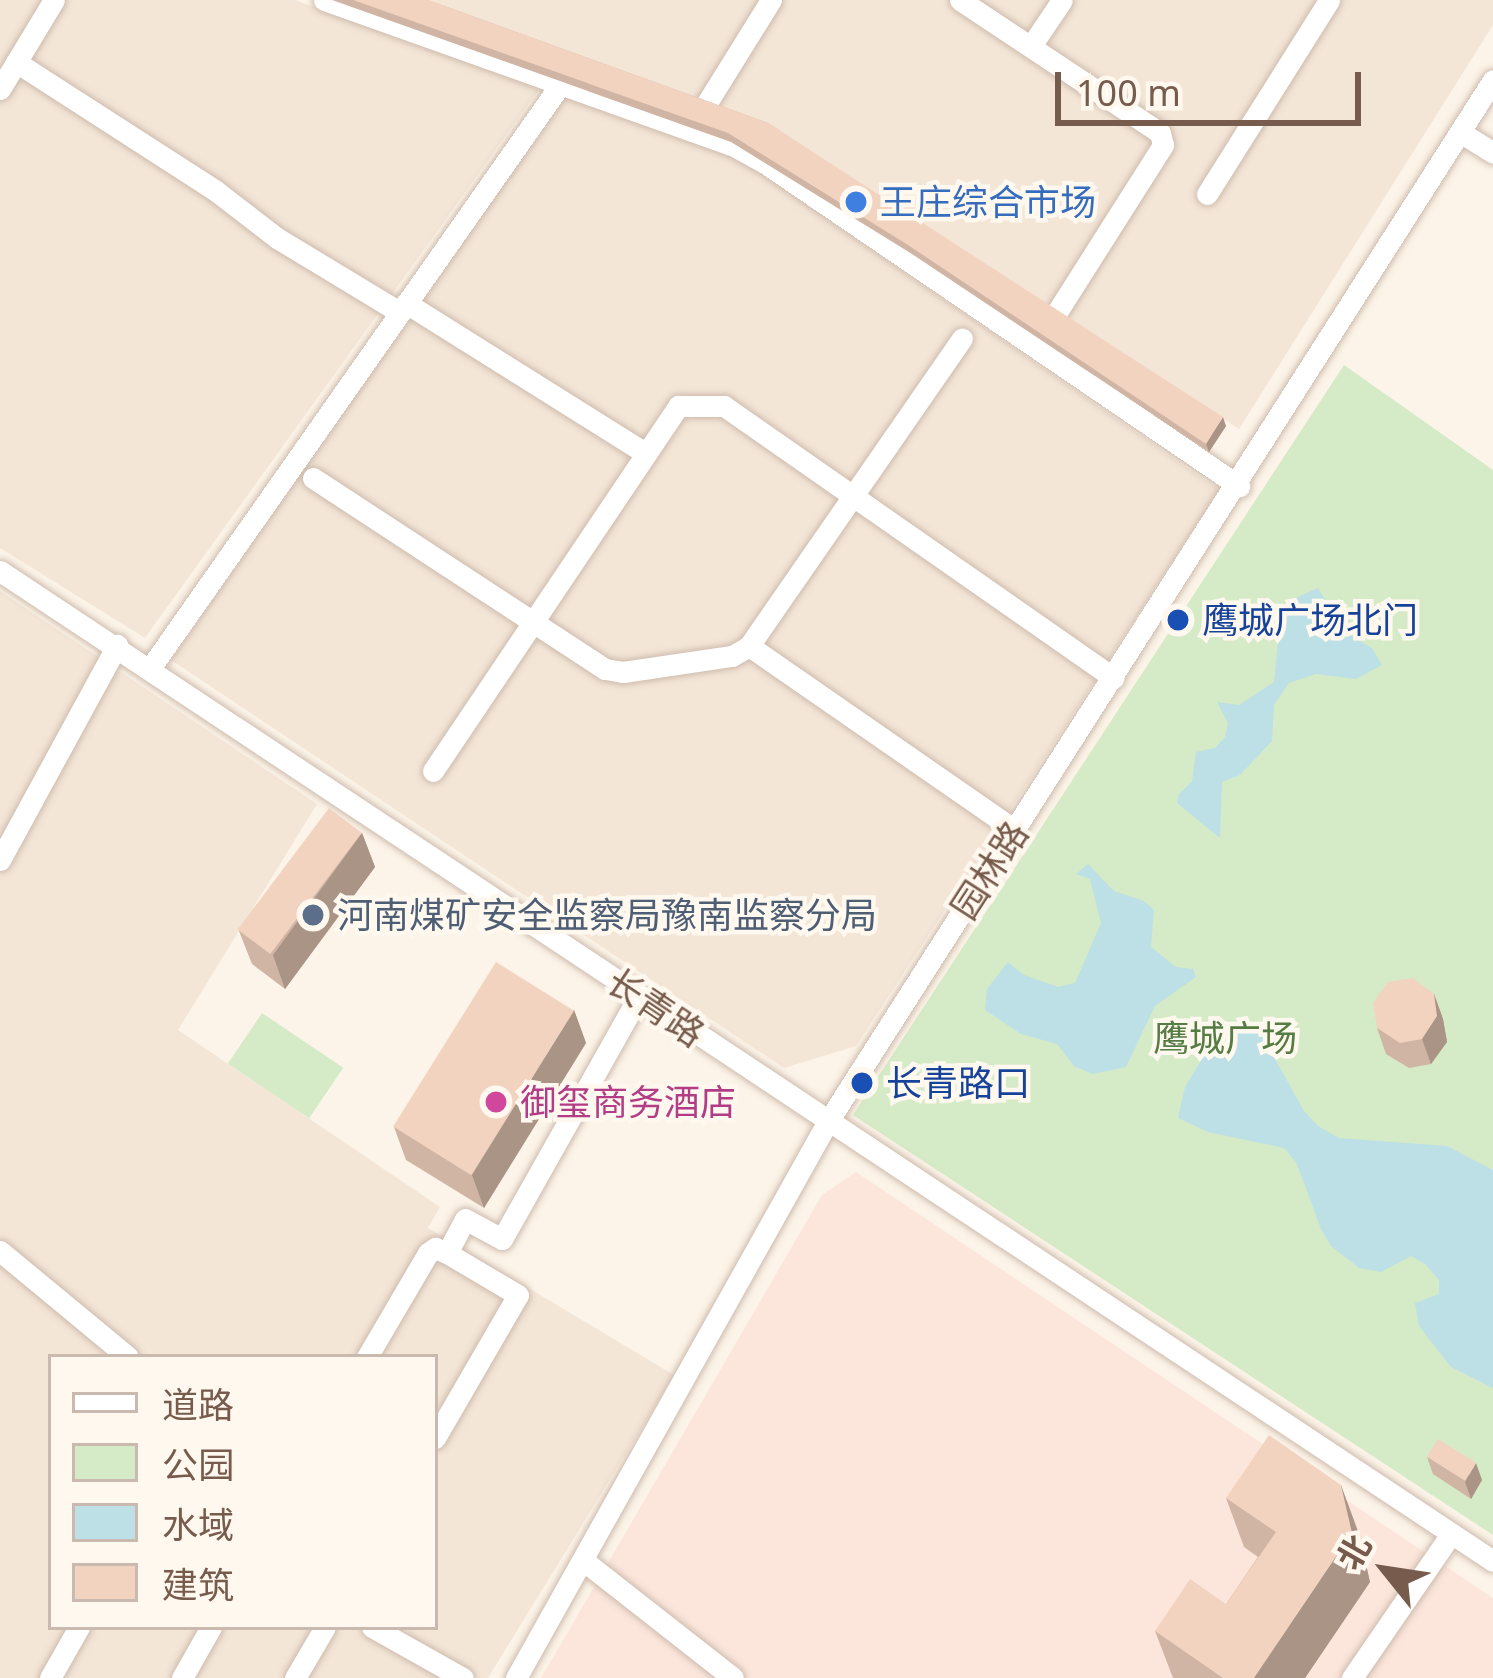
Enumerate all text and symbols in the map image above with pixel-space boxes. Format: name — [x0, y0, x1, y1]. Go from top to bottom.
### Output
scale bar — [1061, 48, 1367, 122]
text: 100 m — [1076, 68, 1181, 117]
place label: 王庄综合市场 — [880, 180, 1096, 224]
marker: 王庄综合市场 — [843, 189, 869, 215]
place label: 鹰城广场北门 — [1202, 598, 1418, 642]
marker: 鹰城广场北门 — [1165, 607, 1191, 633]
street label: 园林路 — [941, 813, 1037, 927]
place label: 河南煤矿安全监察局豫南监察分局 — [337, 893, 877, 937]
marker: 河南煤矿安全监察局豫南监察分局 — [300, 902, 326, 928]
street label: 长青路 — [599, 959, 713, 1055]
park label: 鹰城广场 — [1153, 1016, 1297, 1060]
place label: 长青路口 — [886, 1061, 1030, 1105]
marker: 长青路口 — [849, 1070, 875, 1096]
place label: 御玺商务酒店 — [520, 1080, 736, 1124]
marker: 御玺商务酒店 — [483, 1089, 509, 1115]
legend — [48, 1354, 438, 1630]
text: 道路 — [162, 1380, 234, 1429]
text: 公园 — [162, 1440, 234, 1489]
text: 水域 — [162, 1500, 234, 1549]
north arrow — [1325, 1510, 1445, 1630]
text: 北 — [1326, 1526, 1381, 1577]
text: 建筑 — [162, 1560, 234, 1609]

